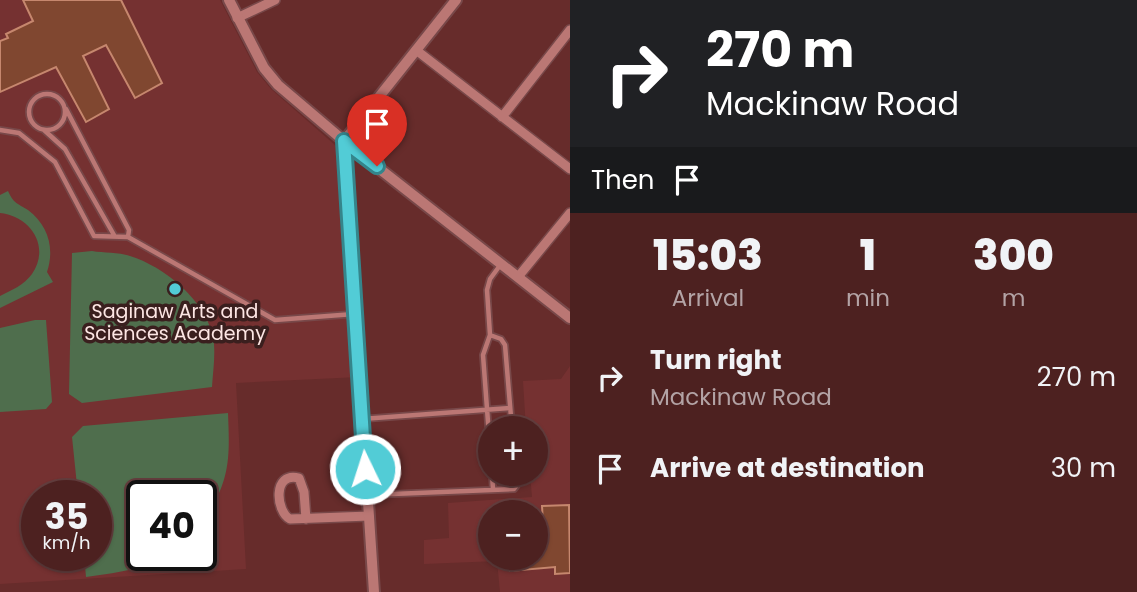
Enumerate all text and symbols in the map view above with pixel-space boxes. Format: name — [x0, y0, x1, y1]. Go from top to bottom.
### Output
text: 270 m — [706, 16, 854, 84]
icon: right — [591, 28, 682, 119]
text: Mackinaw Road — [706, 81, 959, 126]
pin — [347, 94, 407, 166]
icon: arrive — [358, 105, 396, 143]
icon: arrive — [668, 161, 706, 199]
text: Then — [591, 162, 654, 198]
text: 15:03 — [653, 226, 763, 285]
text: 1 — [860, 226, 876, 285]
text: 300 — [973, 226, 1054, 285]
marker: Saginaw Arts and Sciences Academy — [167, 281, 183, 297]
text: Arrival — [672, 282, 744, 314]
text: min — [846, 282, 890, 314]
text: m — [1002, 282, 1025, 314]
place label: Saginaw Arts and Sciences Academy — [84, 298, 266, 347]
text: Turn right — [650, 342, 782, 378]
icon: right — [591, 359, 629, 397]
text: 270 m — [1037, 359, 1116, 395]
text: Mackinaw Road — [650, 381, 832, 413]
map controls — [478, 416, 548, 570]
button: + — [478, 416, 548, 486]
position arrow — [328, 432, 402, 506]
icon: arrive — [591, 450, 629, 488]
text: Arrive at destination — [650, 450, 925, 486]
text: 30 m — [1051, 450, 1116, 486]
speed limit sign: 40 — [126, 480, 217, 571]
text: 35 — [45, 492, 88, 541]
button: − — [478, 500, 548, 570]
text: km/h — [43, 530, 90, 555]

